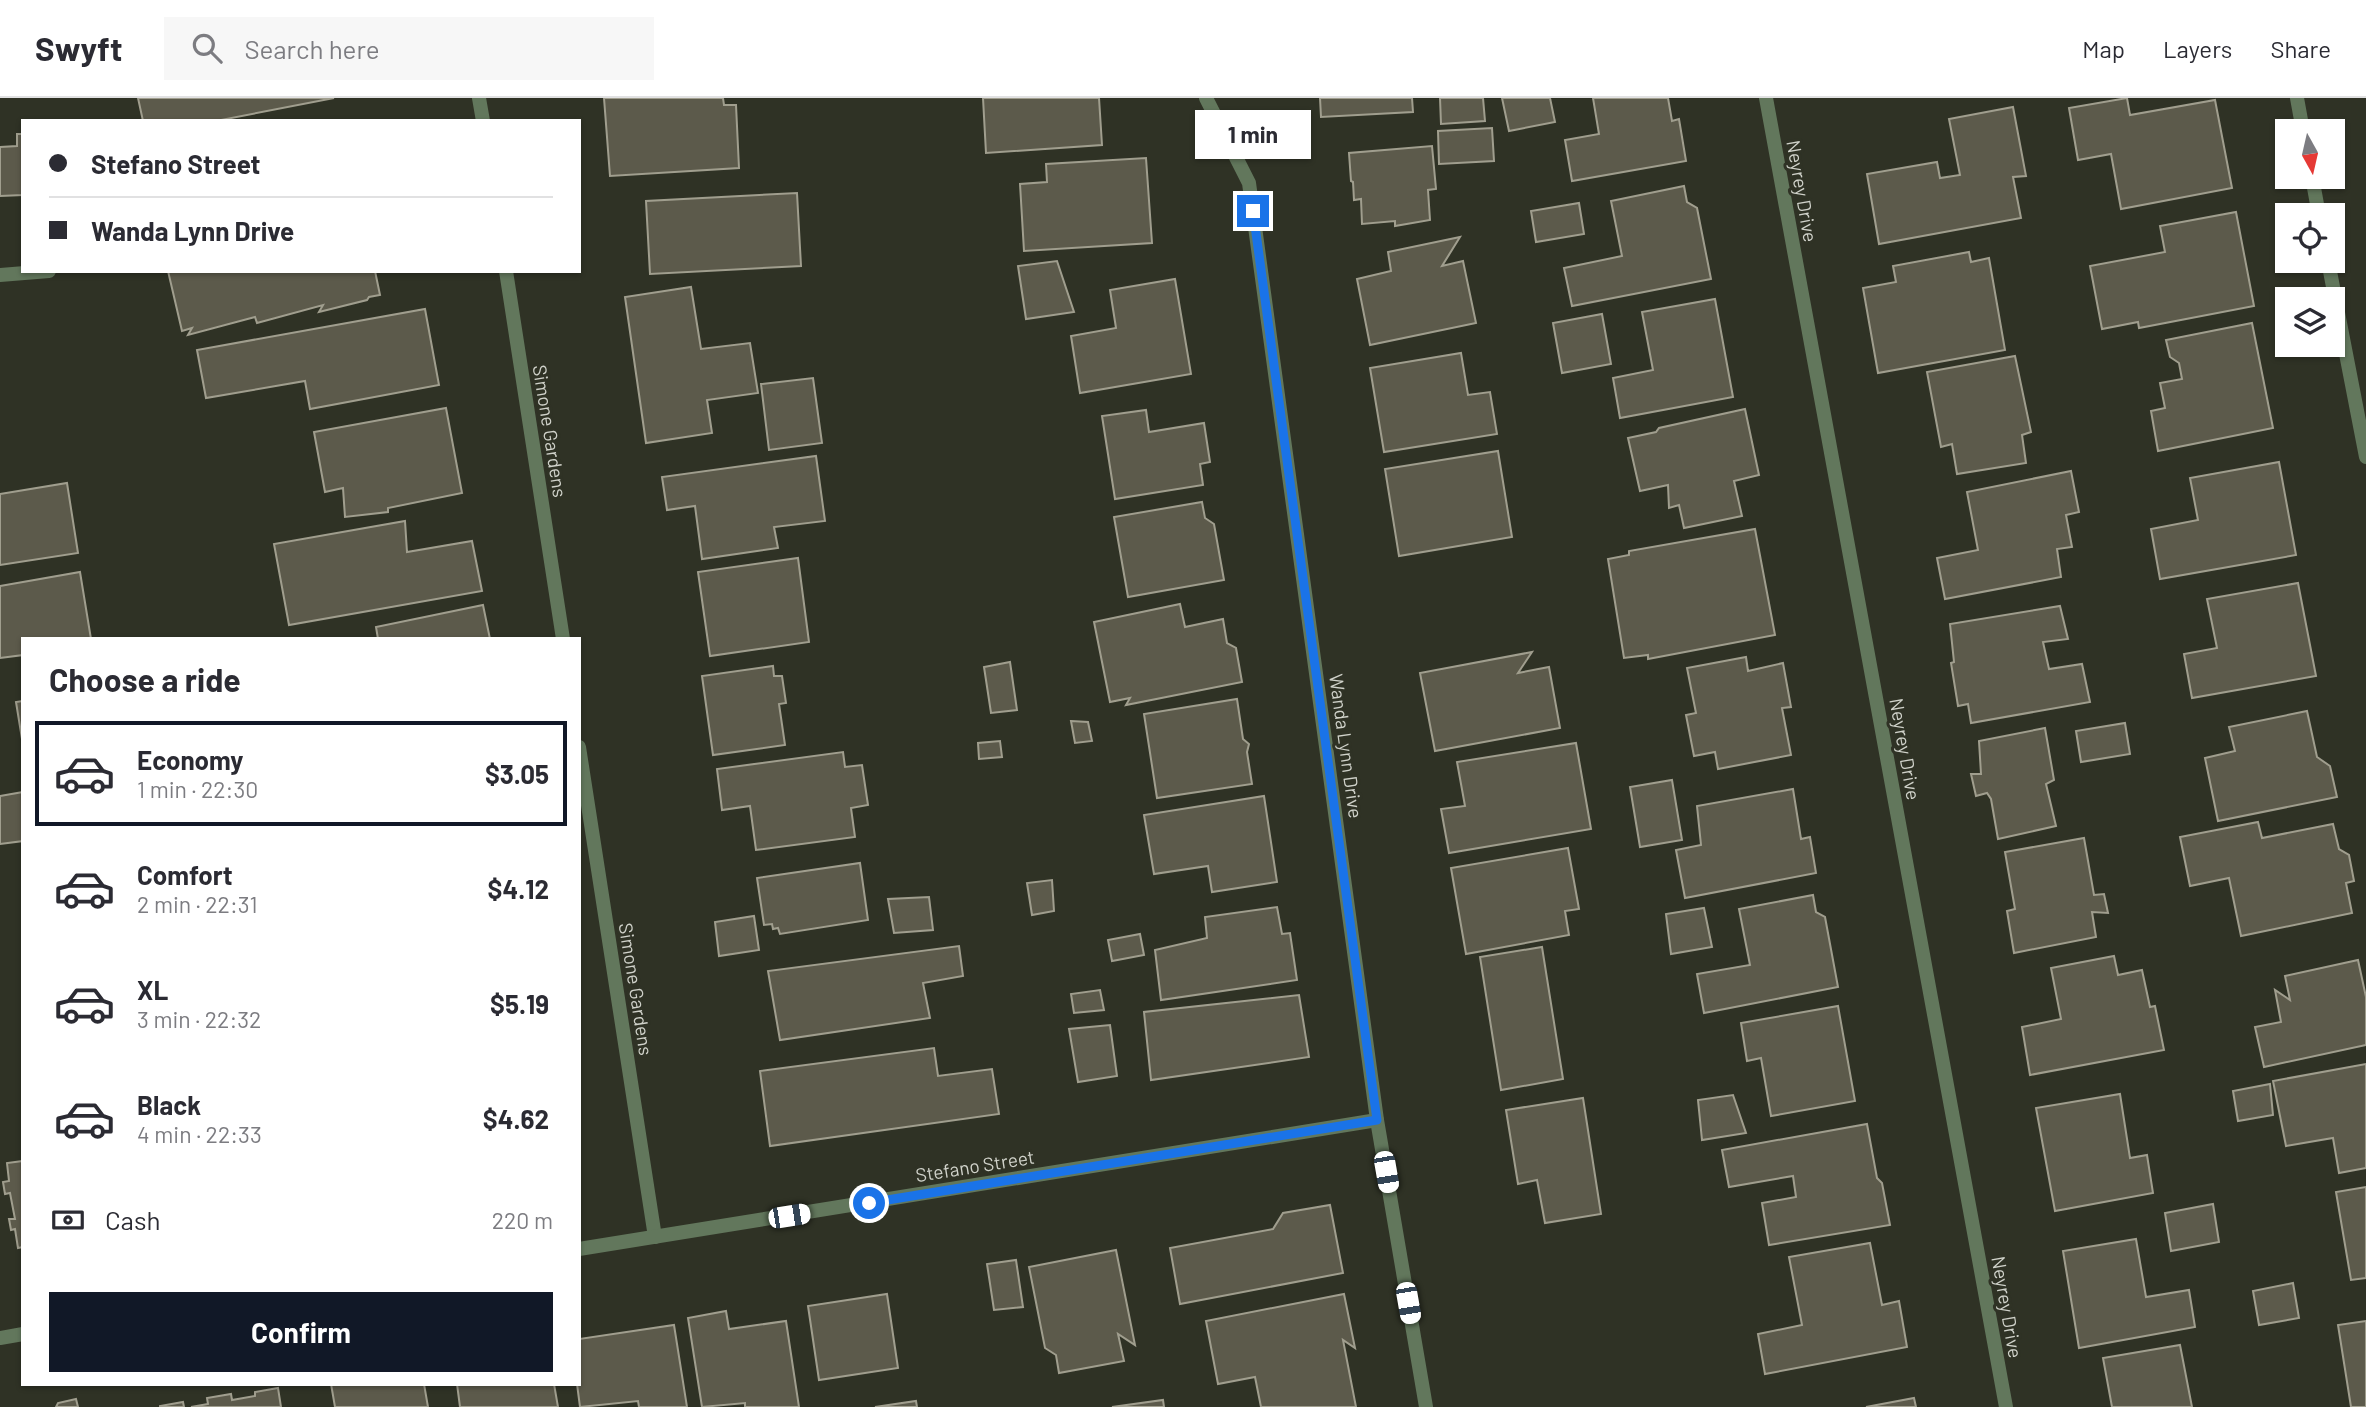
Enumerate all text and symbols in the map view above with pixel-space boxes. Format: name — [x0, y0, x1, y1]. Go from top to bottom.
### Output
search box — [164, 17, 654, 80]
text: Swyft — [35, 28, 122, 68]
icon: search — [188, 29, 226, 67]
text: Search here — [244, 33, 380, 64]
text: Map — [2082, 34, 2125, 63]
text: Layers — [2163, 34, 2232, 63]
text: Share — [2270, 34, 2331, 63]
callout: 1 min — [1195, 109, 1311, 158]
north arrow — [2275, 119, 2345, 189]
map controls — [2275, 119, 2345, 357]
text: 1 min — [1228, 120, 1278, 148]
street label: Neyrey Drive — [1782, 138, 1823, 244]
text: Stefano Street — [91, 148, 260, 179]
route end — [1237, 195, 1269, 227]
button: locate — [2275, 203, 2345, 273]
text: Wanda Lynn Drive — [91, 215, 294, 246]
button: layers — [2275, 287, 2345, 357]
street label: Simone Gardens — [529, 363, 572, 499]
text: Choose a ride — [49, 660, 241, 698]
street label: Wanda Lynn Drive — [1325, 672, 1368, 820]
street label: Neyrey Drive — [1885, 696, 1926, 802]
icon: car — [53, 742, 116, 805]
text: Economy — [137, 744, 243, 775]
text: $3.05 — [485, 758, 549, 789]
text: 1 min · 22:30 — [137, 775, 258, 803]
icon: car — [53, 857, 116, 920]
text: Comfort — [137, 859, 233, 890]
text: $4.12 — [488, 873, 549, 904]
text: 2 min · 22:31 — [137, 890, 257, 918]
street label: Simone Gardens — [615, 921, 658, 1057]
icon: car — [53, 972, 116, 1035]
text: XL — [137, 974, 168, 1005]
text: $5.19 — [490, 988, 549, 1019]
text: 3 min · 22:32 — [137, 1005, 261, 1033]
icon: car — [53, 1087, 116, 1150]
text: Black — [137, 1089, 201, 1120]
text: $4.62 — [483, 1103, 549, 1134]
text: 4 min · 22:33 — [137, 1120, 262, 1148]
street label: Stefano Street — [914, 1145, 1036, 1186]
car — [1373, 1149, 1400, 1195]
route start — [853, 1187, 885, 1219]
icon: cash — [49, 1201, 87, 1239]
car — [767, 1202, 812, 1230]
text: Cash — [105, 1204, 160, 1235]
text: 220 m — [492, 1206, 553, 1234]
street label: Neyrey Drive — [1987, 1254, 2028, 1360]
car — [1395, 1280, 1422, 1326]
button: Confirm — [49, 1292, 553, 1372]

